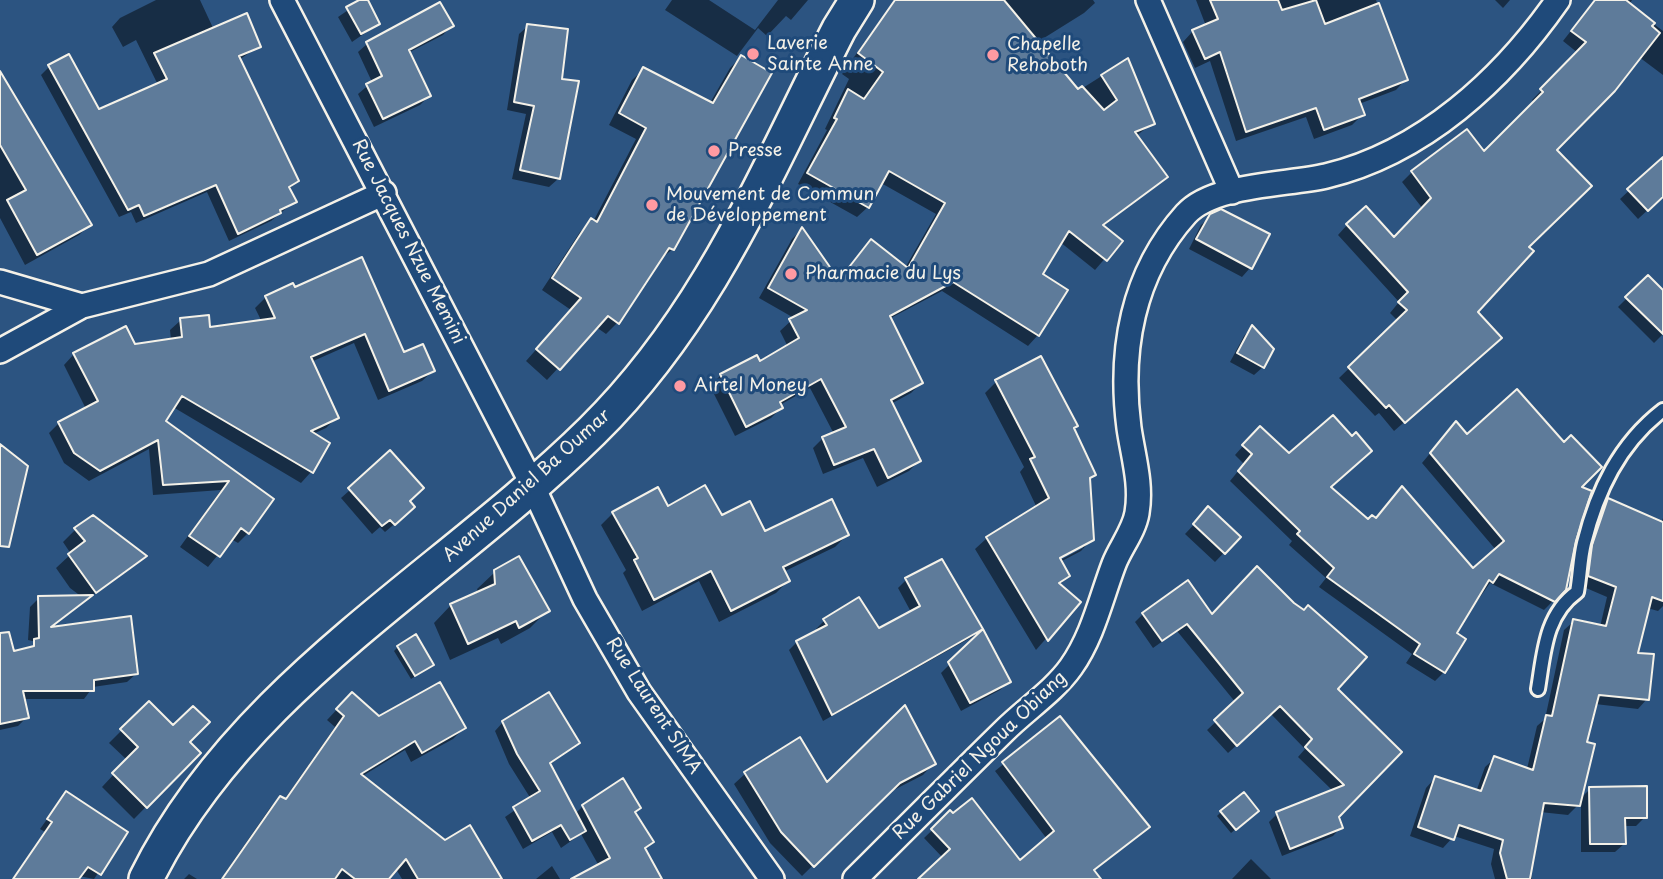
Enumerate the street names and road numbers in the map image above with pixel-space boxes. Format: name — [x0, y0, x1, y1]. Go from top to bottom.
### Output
street label: Rue Jacques Nzue Memini — [347, 136, 469, 348]
street label: Avenue Daniel Ba Oumar — [439, 405, 615, 567]
street label: Rue Laurent SIMA — [601, 634, 705, 778]
street label: Rue Gabriel Ngoua Obiang — [889, 667, 1071, 845]

